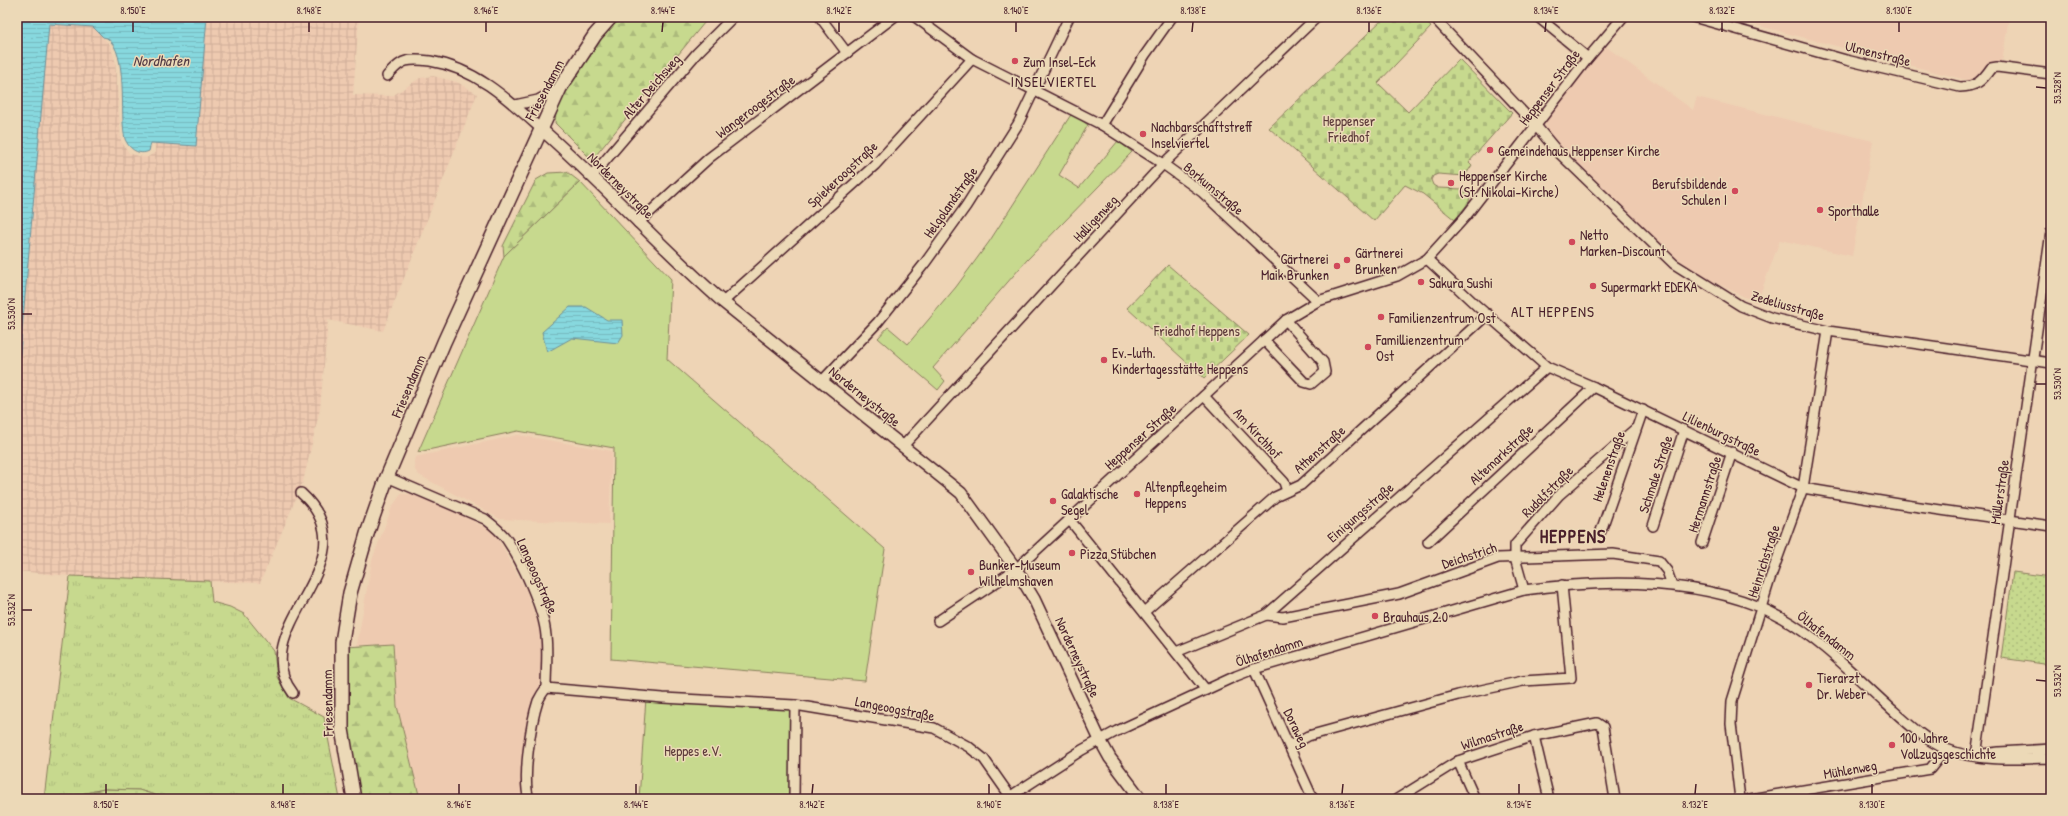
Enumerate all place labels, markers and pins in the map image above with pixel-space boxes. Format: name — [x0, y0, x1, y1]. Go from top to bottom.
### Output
place label: Zum Insel-Eck — [1023, 52, 1096, 71]
marker: Zum Insel-Eck — [1010, 56, 1020, 66]
place label: Nachbarschaftstreff Inselviertel — [1151, 117, 1253, 152]
marker: Nachbarschaftstreff Inselviertel — [1138, 129, 1148, 139]
place label: Gemeindehaus Heppenser Kirche — [1498, 141, 1660, 161]
marker: Gemeindehaus Heppenser Kirche — [1485, 145, 1495, 155]
place label: Heppenser Kirche (St. Nikolai-Kirche) — [1459, 166, 1559, 201]
place label: Berufsbildende Schulen I — [1652, 174, 1727, 209]
marker: Heppenser Kirche (St. Nikolai-Kirche) — [1446, 178, 1456, 188]
marker: Berufsbildende Schulen I — [1730, 186, 1740, 196]
place label: Sporthalle — [1828, 201, 1880, 221]
marker: Sporthalle — [1815, 205, 1825, 215]
place label: Netto Marken-Discount — [1580, 225, 1666, 260]
marker: Netto Marken-Discount — [1567, 237, 1577, 247]
place label: Gärtnerei Brunken — [1355, 243, 1403, 278]
place label: Gärtnerei Maik Brunken — [1261, 249, 1329, 284]
marker: Gärtnerei Brunken — [1342, 255, 1352, 265]
marker: Gärtnerei Maik Brunken — [1332, 261, 1342, 271]
place label: Sakura Sushi — [1429, 273, 1493, 292]
marker: Sakura Sushi — [1416, 277, 1426, 287]
place label: Supermarkt EDEKA — [1601, 277, 1698, 297]
marker: Supermarkt EDEKA — [1588, 281, 1598, 291]
place label: Familienzentrum Ost — [1388, 308, 1496, 327]
marker: Familienzentrum Ost — [1376, 312, 1386, 322]
place label: Famillienzentrum Ost — [1375, 330, 1464, 365]
marker: Famillienzentrum Ost — [1363, 342, 1373, 352]
place label: Ev.-luth. Kindertagesstätte Heppens — [1112, 343, 1248, 379]
marker: Ev.-luth. Kindertagesstätte Heppens — [1099, 355, 1109, 365]
place label: Altenpflegeheim Heppens — [1145, 477, 1227, 513]
place label: Galaktische Segel — [1061, 484, 1119, 520]
marker: Altenpflegeheim Heppens — [1132, 489, 1142, 499]
marker: Galaktische Segel — [1048, 496, 1058, 506]
place label: Pizza Stübchen — [1080, 544, 1156, 563]
marker: Pizza Stübchen — [1067, 548, 1077, 558]
place label: Bunker-Museum Wilhelmshaven — [979, 555, 1060, 590]
marker: Bunker-Museum Wilhelmshaven — [966, 567, 976, 577]
place label: Brauhaus 2.0 — [1383, 607, 1448, 626]
marker: Brauhaus 2.0 — [1370, 611, 1380, 621]
place label: Tierarzt Dr. Weber — [1817, 668, 1867, 703]
marker: Tierarzt Dr. Weber — [1804, 680, 1814, 690]
place label: 100 Jahre Vollzugsgeschichte — [1900, 728, 1997, 764]
marker: 100 Jahre Vollzugsgeschichte — [1887, 740, 1897, 750]

